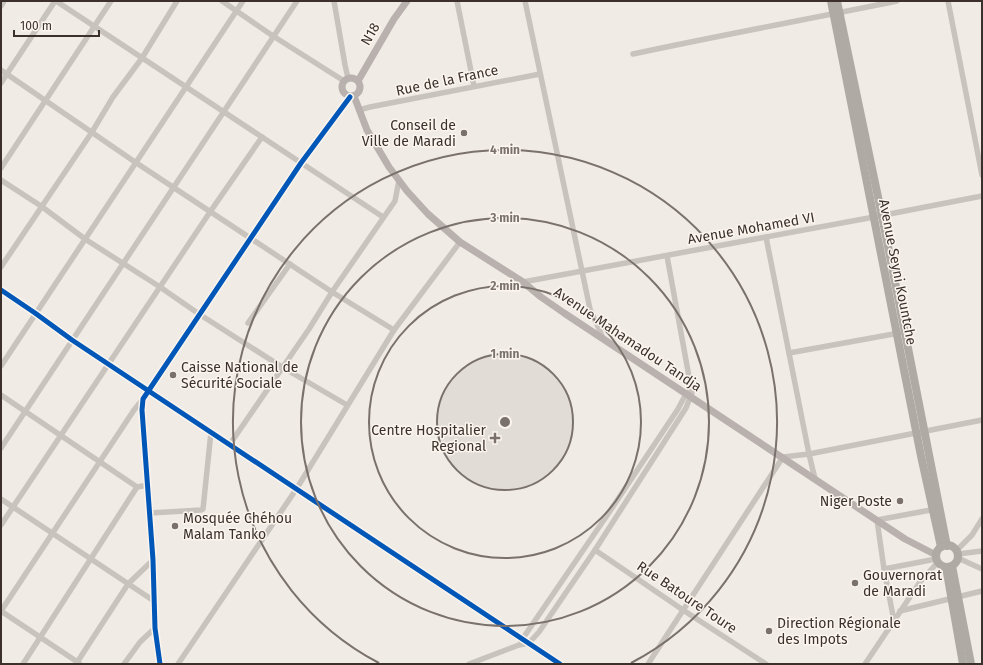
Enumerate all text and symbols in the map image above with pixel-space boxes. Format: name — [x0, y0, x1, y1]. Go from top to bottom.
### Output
scale bar — [14, 12, 99, 38]
text: 100 m — [20, 19, 52, 33]
street label: N18 — [357, 20, 384, 49]
street label: Rue de la France — [394, 61, 500, 100]
place label: Conseil de Ville de Maradi — [362, 117, 456, 150]
marker: Conseil de Ville de Maradi — [459, 128, 469, 138]
text: 4 min — [490, 143, 520, 157]
street label: Avenue Seyni Kountche — [875, 198, 920, 346]
street label: Avenue Mohamed VI — [686, 209, 816, 248]
text: 3 min — [489, 211, 520, 225]
text: 2 min — [490, 279, 520, 293]
street label: Avenue Mahamadou Tandja — [551, 283, 705, 395]
text: 1 min — [491, 347, 519, 361]
place label: Caisse National de Sécurité Sociale — [181, 359, 298, 392]
marker: Caisse National de Sécurité Sociale — [168, 370, 178, 380]
centre of rings — [498, 415, 512, 429]
place label: Centre Hospitalier Regional — [371, 422, 487, 455]
marker: Centre Hospitalier Regional — [489, 432, 501, 444]
place label: Niger Poste — [820, 493, 892, 510]
marker: Niger Poste — [895, 496, 905, 506]
place label: Mosquée Chéhou Malam Tanko — [183, 510, 292, 543]
marker: Mosquée Chéhou Malam Tanko — [170, 521, 180, 531]
street label: Rue Batoure Toure — [633, 558, 740, 637]
place label: Gouvernorat de Maradi — [863, 567, 943, 600]
marker: Gouvernorat de Maradi — [850, 578, 860, 588]
place label: Direction Régionale des Impots — [777, 615, 901, 648]
marker: Direction Régionale des Impots — [764, 626, 774, 636]

